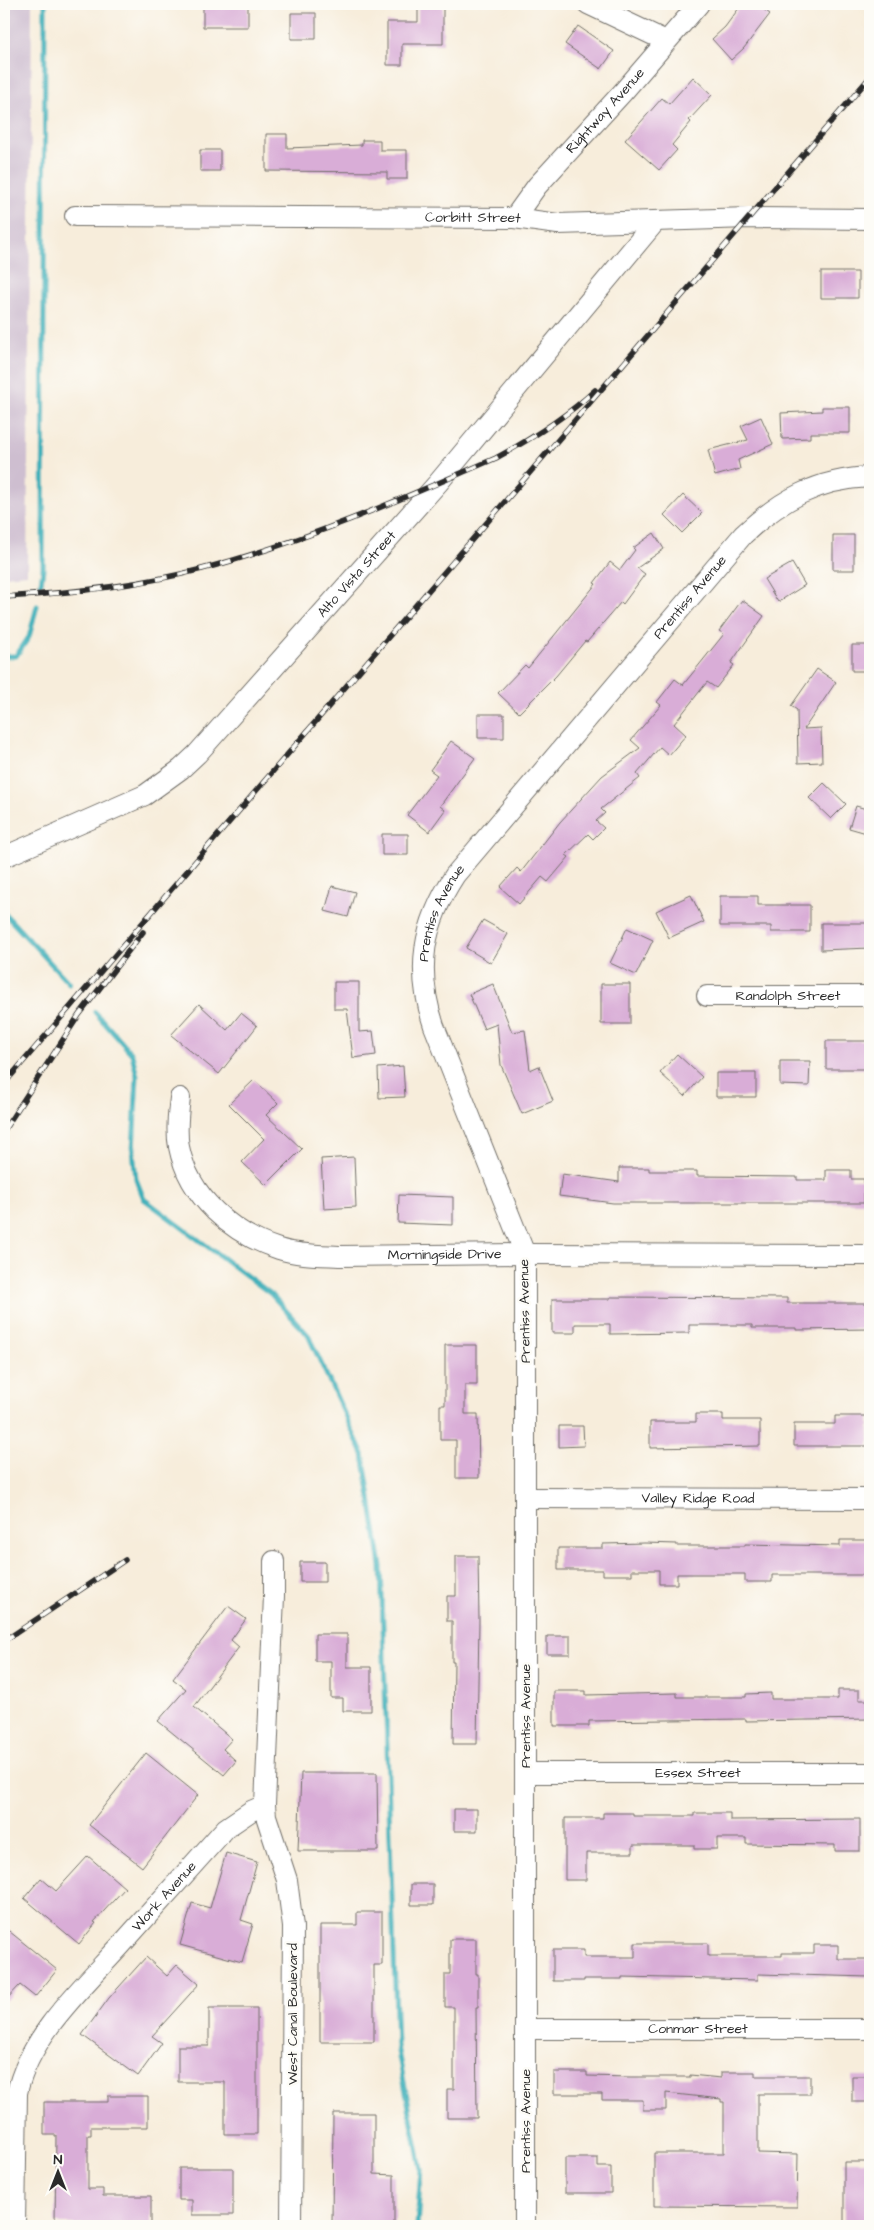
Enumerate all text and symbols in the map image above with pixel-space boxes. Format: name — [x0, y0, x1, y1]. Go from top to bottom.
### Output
street label: Rightway Avenue — [561, 63, 650, 158]
street label: Corbitt Street — [425, 208, 522, 229]
street label: Alto Vista Street — [313, 526, 401, 622]
street label: Prentiss Avenue — [649, 551, 732, 644]
street label: Prentiss Avenue — [414, 860, 470, 962]
street label: Randolph Street — [736, 986, 841, 1006]
street label: Morningside Drive — [388, 1244, 502, 1265]
street label: Prentiss Avenue — [514, 1258, 536, 1363]
street label: Valley Ridge Road — [641, 1488, 755, 1509]
street label: Prentiss Avenue — [516, 1664, 536, 1768]
street label: Essex Street — [655, 1763, 741, 1783]
street label: Work Avenue — [127, 1857, 202, 1936]
street label: West Canal Boulevard — [283, 1943, 303, 2085]
street label: Conmar Street — [648, 2019, 748, 2039]
street label: Prentiss Avenue — [516, 2069, 536, 2173]
north arrow — [32, 2148, 82, 2198]
text: N — [54, 2150, 63, 2170]

